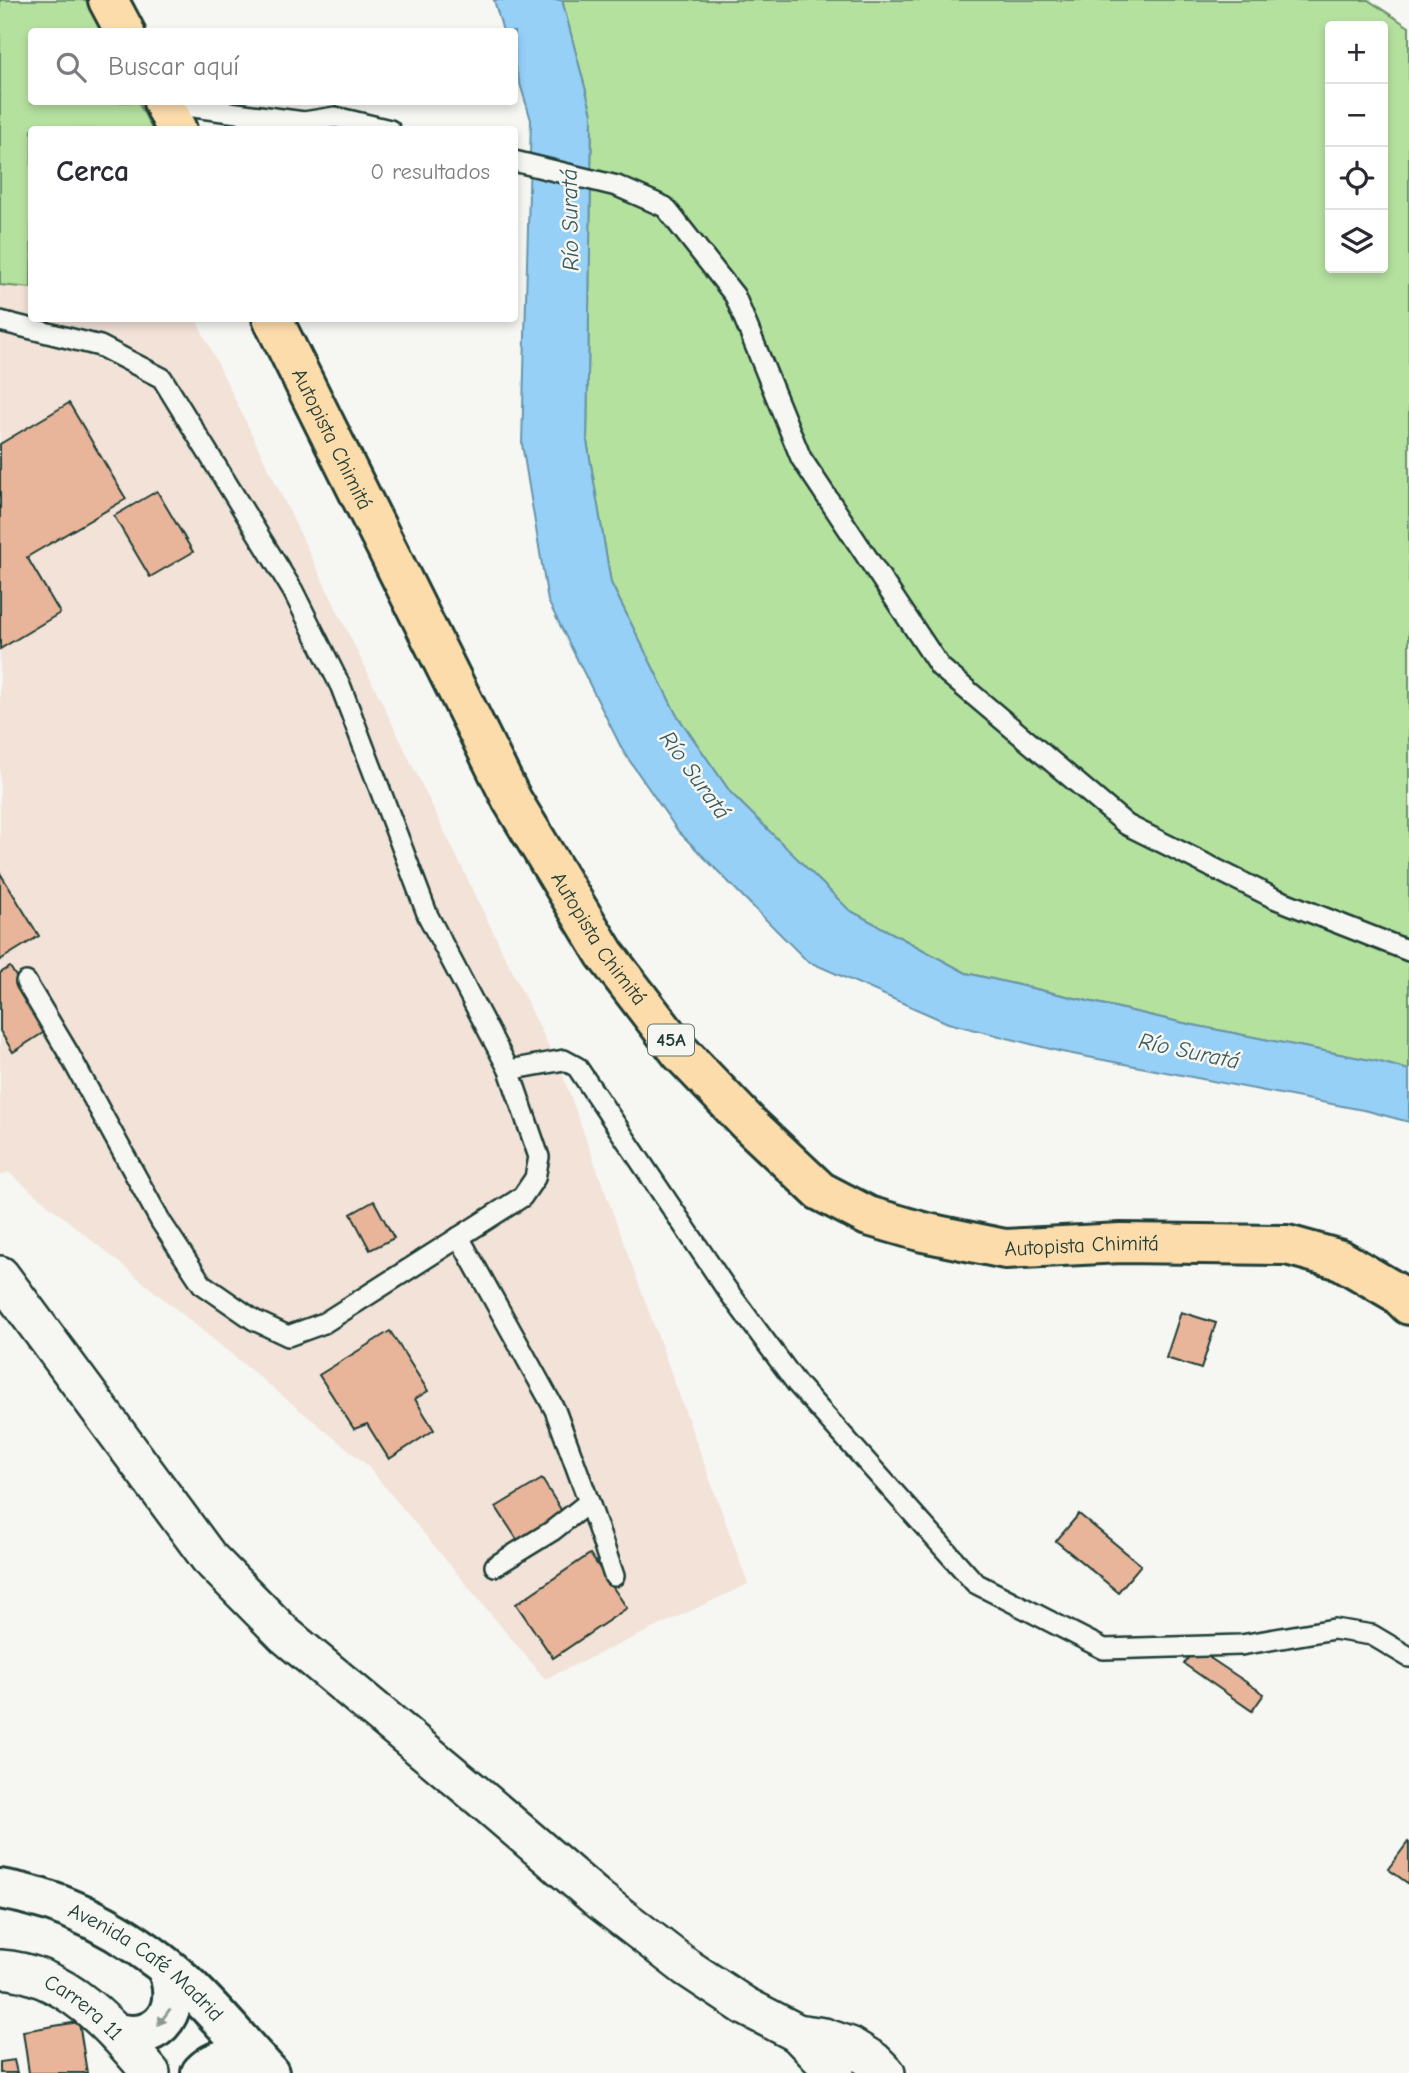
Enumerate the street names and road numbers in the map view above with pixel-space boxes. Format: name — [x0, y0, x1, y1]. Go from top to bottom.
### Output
street label: Autopista Chimitá — [287, 364, 377, 513]
street label: Autopista Chimitá — [546, 868, 652, 1010]
road number: 45A — [648, 1024, 694, 1056]
street label: Autopista Chimitá — [1004, 1231, 1159, 1261]
street label: Avenida Café Madrid — [65, 1898, 228, 2026]
street label: Carrera 11 — [41, 1969, 128, 2045]

